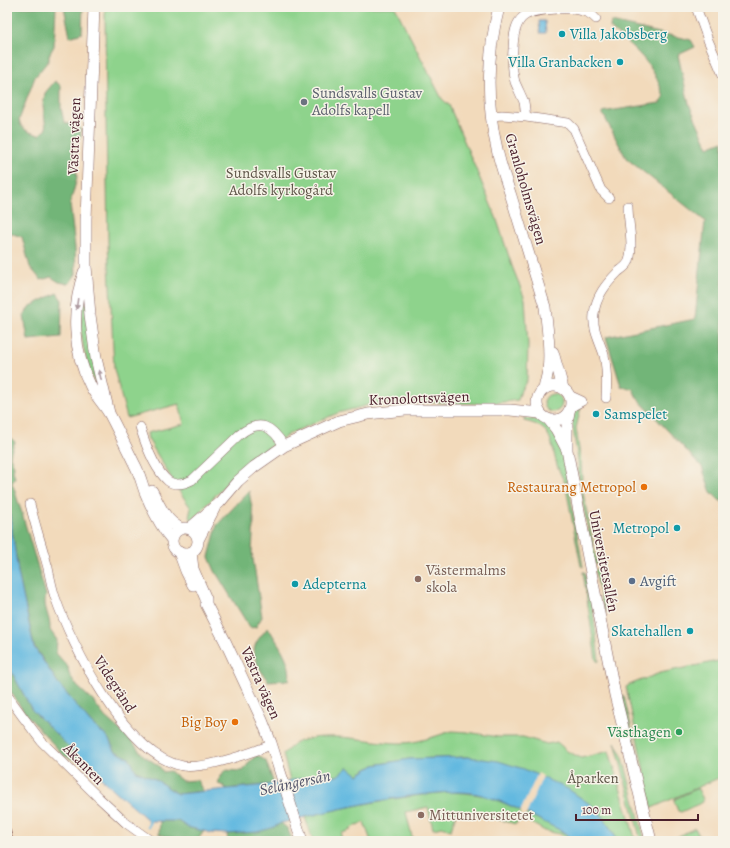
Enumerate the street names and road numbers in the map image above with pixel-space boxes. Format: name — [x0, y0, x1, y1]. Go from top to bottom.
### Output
street label: Västra vägen — [63, 97, 85, 176]
street label: Granloholmsvägen — [501, 131, 551, 247]
street label: Kronolottsvägen — [368, 386, 470, 410]
street label: Universitetsallén — [584, 508, 624, 614]
street label: Västra vägen — [236, 643, 286, 722]
street label: Videgränd — [89, 651, 141, 717]
street label: Åkanten — [58, 738, 109, 789]

